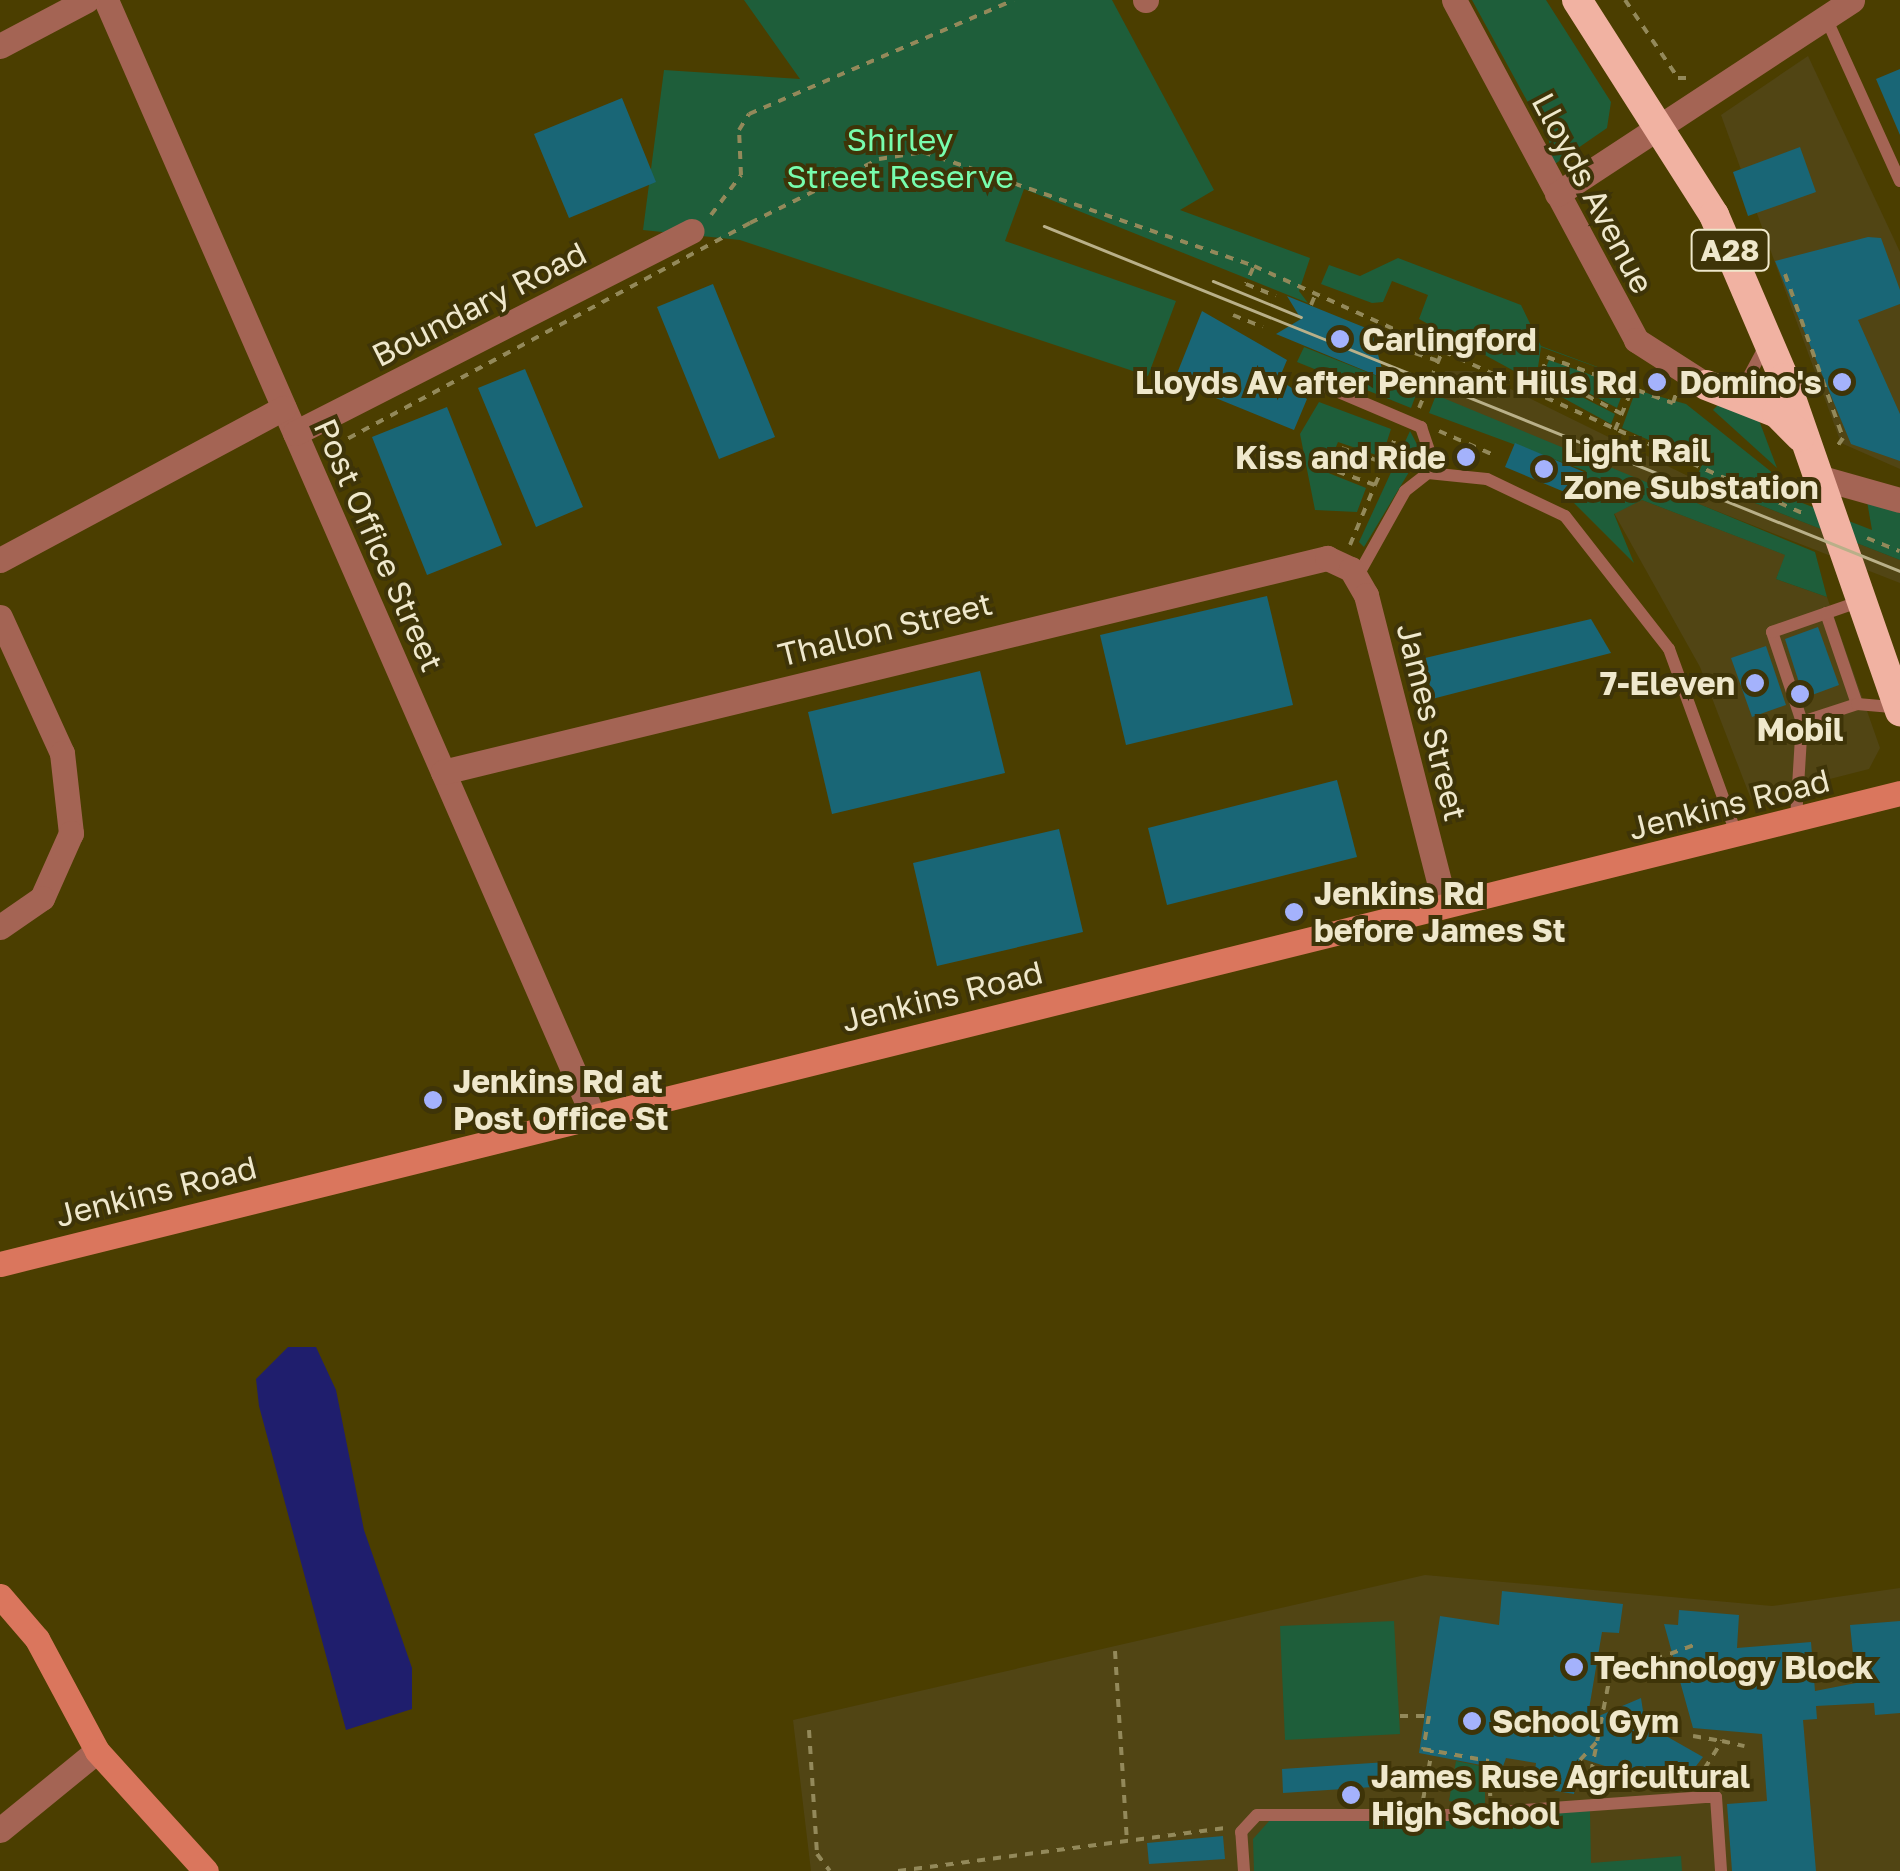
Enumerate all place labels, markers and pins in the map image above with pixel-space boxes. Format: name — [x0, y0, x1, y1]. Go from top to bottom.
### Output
place label: Carlingford — [1362, 320, 1537, 358]
marker: Carlingford — [1327, 326, 1353, 352]
place label: Lloyds Av after Pennant Hills Rd — [1135, 363, 1637, 401]
place label: Domino's — [1679, 363, 1822, 401]
marker: Lloyds Av after Pennant Hills Rd — [1646, 371, 1668, 393]
marker: Domino's — [1831, 371, 1853, 393]
place label: Light Rail Zone Substation — [1564, 432, 1819, 507]
place label: Kiss and Ride — [1235, 438, 1446, 476]
marker: Kiss and Ride — [1455, 446, 1477, 468]
marker: Light Rail Zone Substation — [1533, 458, 1555, 480]
place label: 7-Eleven — [1600, 664, 1735, 702]
marker: 7-Eleven — [1744, 672, 1766, 694]
marker: Mobil — [1789, 683, 1811, 705]
place label: Mobil — [1757, 710, 1843, 748]
place label: Jenkins Rd before James St — [1314, 875, 1566, 950]
marker: Jenkins Rd before James St — [1283, 901, 1305, 923]
place label: Jenkins Rd at Post Office St — [453, 1063, 669, 1138]
marker: Jenkins Rd at Post Office St — [422, 1089, 444, 1111]
place label: Technology Block — [1594, 1648, 1873, 1686]
marker: Technology Block — [1563, 1656, 1585, 1678]
place label: School Gym — [1492, 1702, 1679, 1740]
marker: School Gym — [1461, 1710, 1483, 1732]
place label: James Ruse Agricultural High School — [1371, 1758, 1750, 1833]
marker: James Ruse Agricultural High School — [1340, 1784, 1362, 1806]

